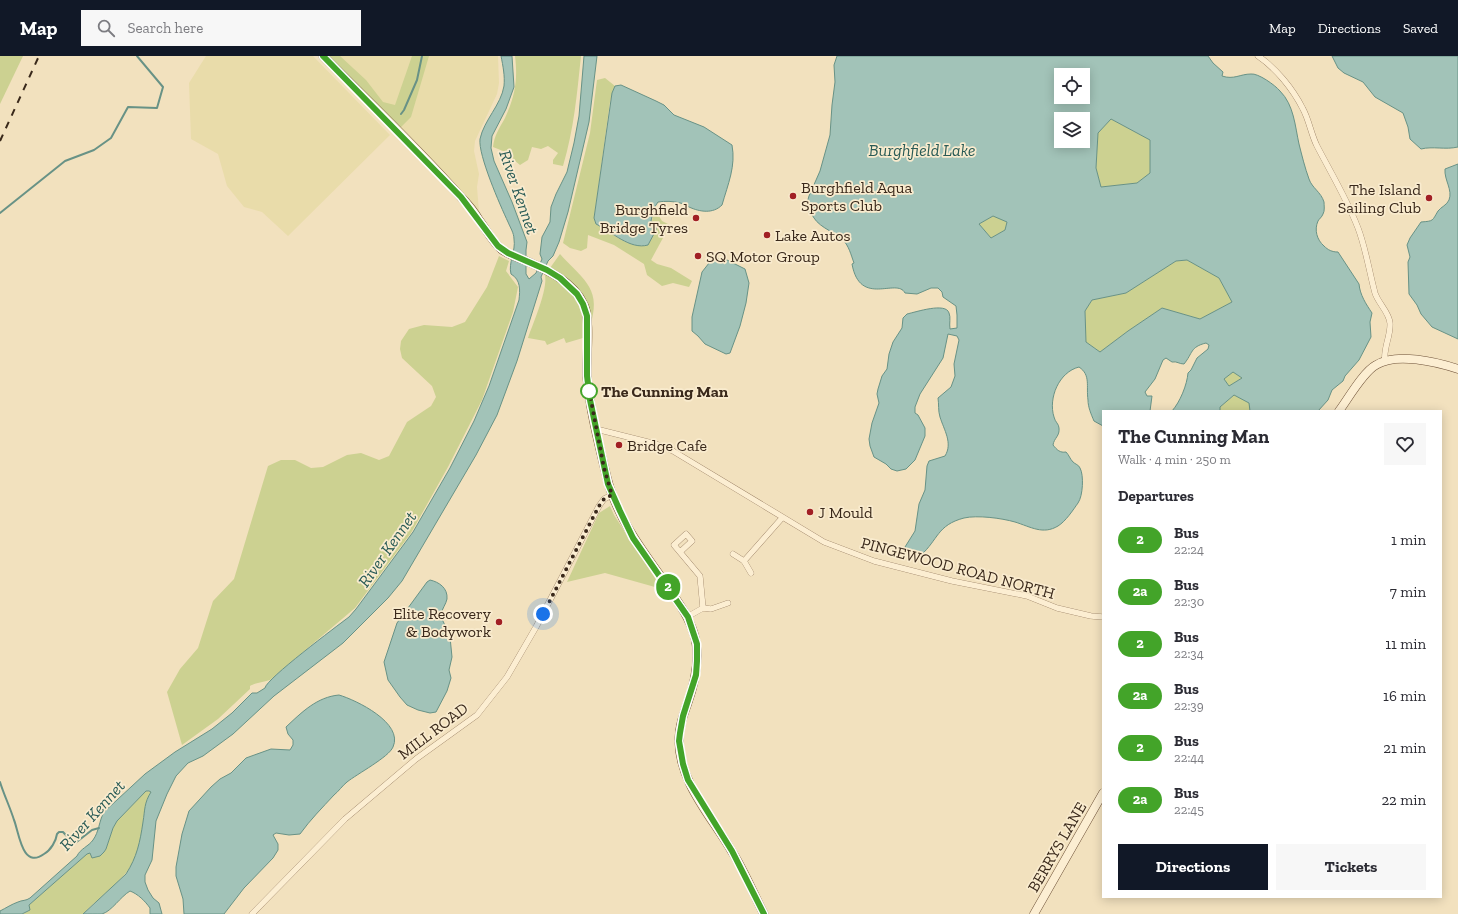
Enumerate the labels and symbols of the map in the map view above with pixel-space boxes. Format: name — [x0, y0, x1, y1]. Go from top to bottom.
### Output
water label: Burghfield Lake — [869, 140, 975, 160]
water label: River Kennet — [495, 147, 543, 237]
place label: Burghfield Aqua Sports Club — [801, 178, 913, 215]
place label: The Island Sailing Club — [1338, 180, 1421, 217]
marker: Burghfield Aqua Sports Club — [788, 191, 798, 201]
marker: The Island Sailing Club — [1424, 193, 1434, 203]
place label: Burghfield Bridge Tyres — [600, 200, 688, 237]
marker: Burghfield Bridge Tyres — [691, 213, 701, 223]
place label: Lake Autos — [775, 226, 850, 245]
marker: Lake Autos — [762, 230, 772, 240]
place label: SQ Motor Group — [706, 247, 820, 266]
marker: SQ Motor Group — [693, 251, 703, 261]
marker: The Cunning Man — [580, 382, 598, 400]
place label: The Cunning Man — [601, 382, 729, 401]
place label: Bridge Cafe — [627, 436, 707, 455]
marker: Bridge Cafe — [614, 440, 624, 450]
place label: J Mould — [818, 503, 873, 522]
water label: River Kennet — [354, 507, 420, 591]
marker: J Mould — [805, 507, 815, 517]
street label: PINGEWOOD ROAD NORTH — [859, 533, 1057, 603]
line badge: 2 — [655, 574, 681, 600]
place label: Elite Recovery & Bodywork — [393, 604, 492, 641]
your location — [533, 604, 553, 624]
marker: Elite Recovery & Bodywork — [494, 617, 504, 627]
street label: MILL ROAD — [394, 699, 472, 763]
water label: River Kennet — [55, 776, 129, 854]
street label: BERRYS LANE — [1024, 799, 1090, 895]

